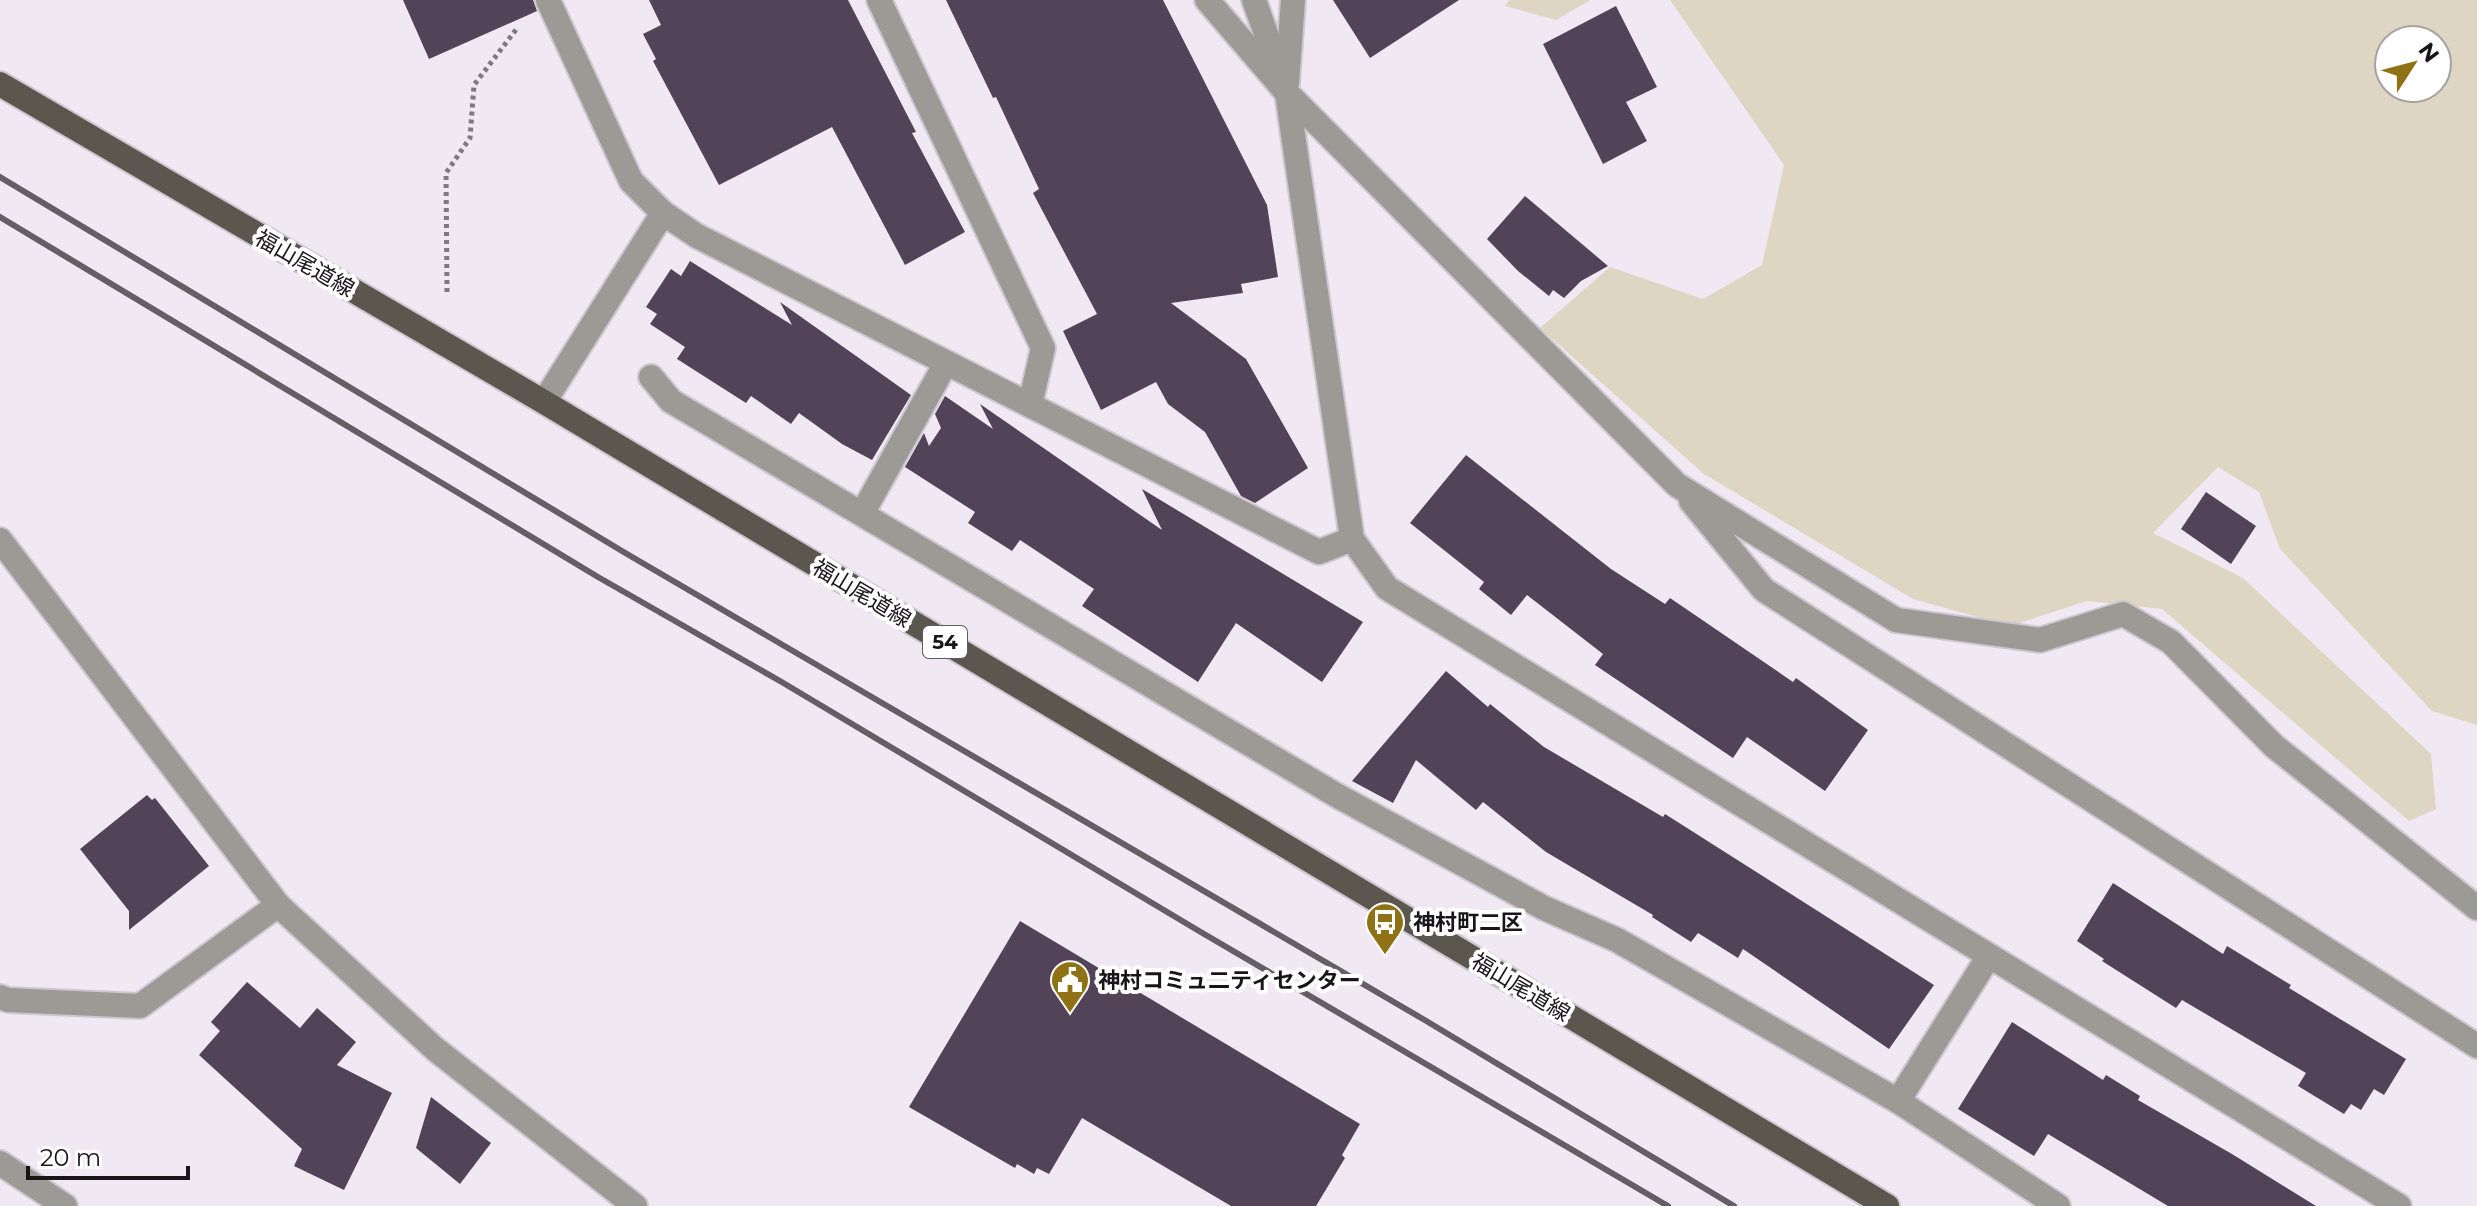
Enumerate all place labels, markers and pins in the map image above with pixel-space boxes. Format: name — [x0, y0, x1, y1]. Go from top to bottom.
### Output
bus stop icon: 神村町二区 — [1364, 901, 1406, 956]
place label: 神村町二区 — [1413, 909, 1523, 936]
public building icon: 神村コミュ二ティセンター — [1049, 959, 1091, 1014]
place label: 神村コミュ二ティセンター — [1098, 967, 1361, 994]

